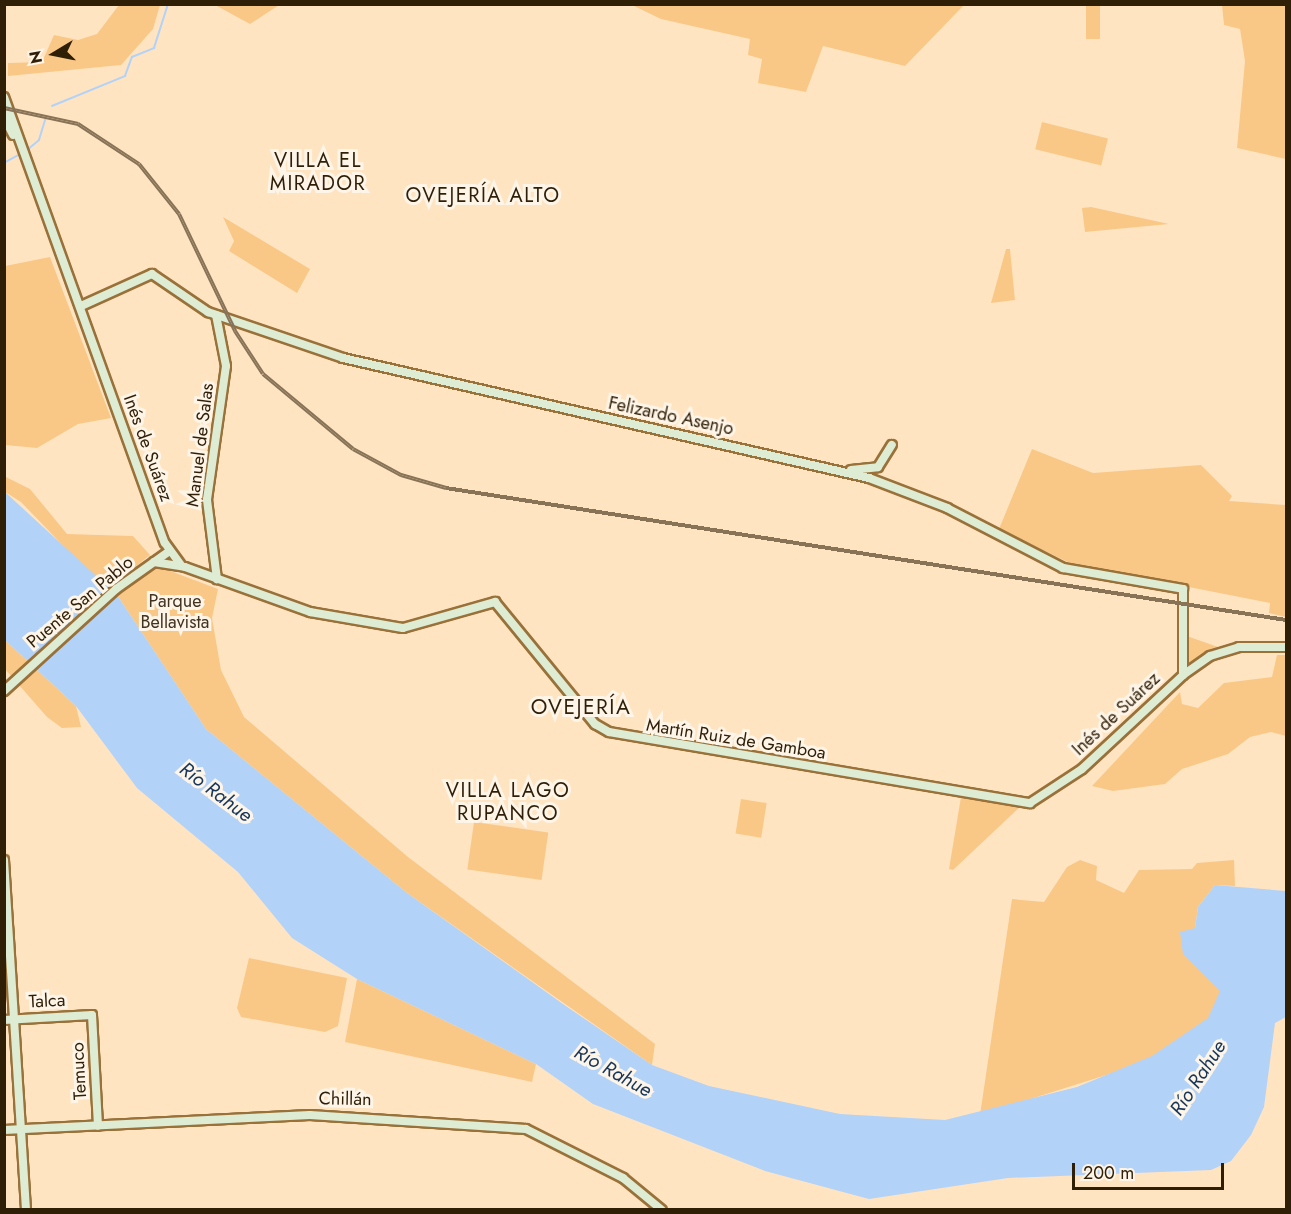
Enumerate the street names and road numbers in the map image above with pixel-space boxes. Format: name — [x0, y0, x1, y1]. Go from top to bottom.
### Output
street label: Manuel de Salas — [182, 382, 218, 508]
street label: Inés de Suárez — [119, 392, 177, 504]
street label: Felizardo Asenjo — [606, 392, 736, 440]
street label: Puente San Pablo — [22, 551, 138, 653]
street label: Inés de Suárez — [1068, 668, 1164, 760]
street label: Martín Ruiz de Gamboa — [645, 714, 827, 764]
street label: Talca — [28, 989, 66, 1013]
street label: Temuco — [67, 1042, 91, 1100]
street label: Chillán — [318, 1088, 372, 1110]

